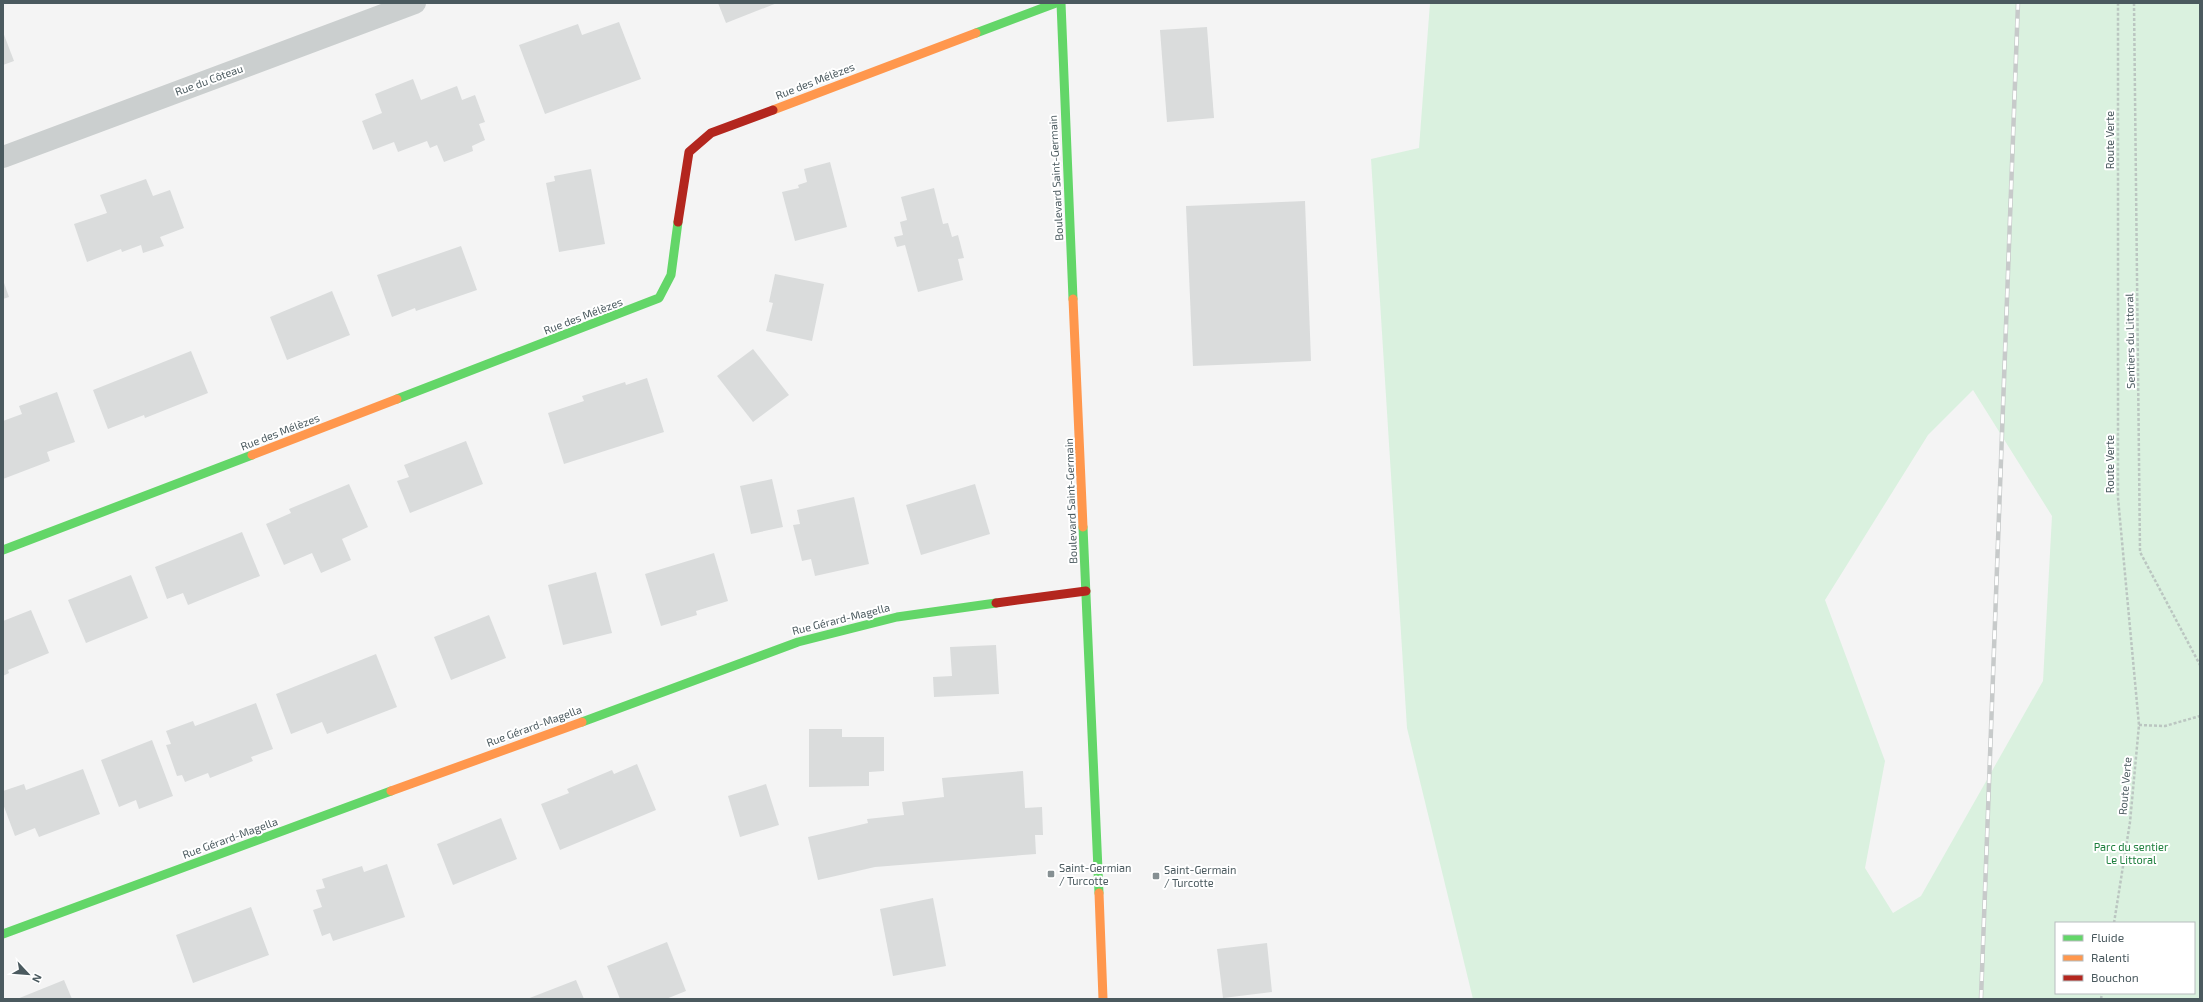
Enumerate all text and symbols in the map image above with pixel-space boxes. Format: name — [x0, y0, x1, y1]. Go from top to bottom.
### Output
street label: Rue des Mélèzes — [774, 59, 857, 102]
street label: Rue du Côteau — [173, 61, 245, 98]
street label: Route Verte — [2103, 111, 2116, 169]
street label: Boulevard Saint-Germain — [1046, 115, 1065, 241]
street label: Sentiers du Littoral — [2122, 292, 2137, 389]
street label: Rue des Mélèzes — [542, 294, 625, 337]
street label: Rue des Mélèzes — [239, 410, 322, 453]
street label: Route Verte — [2103, 435, 2116, 493]
street label: Boulevard Saint-Germain — [1062, 438, 1079, 564]
street label: Rue Gérard-Magella — [791, 600, 891, 637]
street label: Rue Gérard-Magella — [484, 702, 583, 749]
street label: Route Verte — [2115, 756, 2134, 816]
street label: Rue Gérard-Magella — [180, 814, 279, 861]
park label: Parc du sentier Le Littoral — [2094, 840, 2169, 866]
place label: Saint-Germian / Turcotte — [1059, 861, 1131, 887]
place label: Saint-Germain / Turcotte — [1164, 863, 1236, 889]
marker: Saint-Germian / Turcotte — [1046, 869, 1056, 879]
marker: Saint-Germain / Turcotte — [1151, 871, 1161, 881]
legend — [2055, 922, 2195, 994]
text: Fluide — [2091, 930, 2124, 944]
text: Ralenti — [2091, 950, 2130, 964]
north arrow — [8, 954, 48, 994]
text: Bouchon — [2091, 970, 2139, 984]
text: N — [30, 972, 45, 985]

